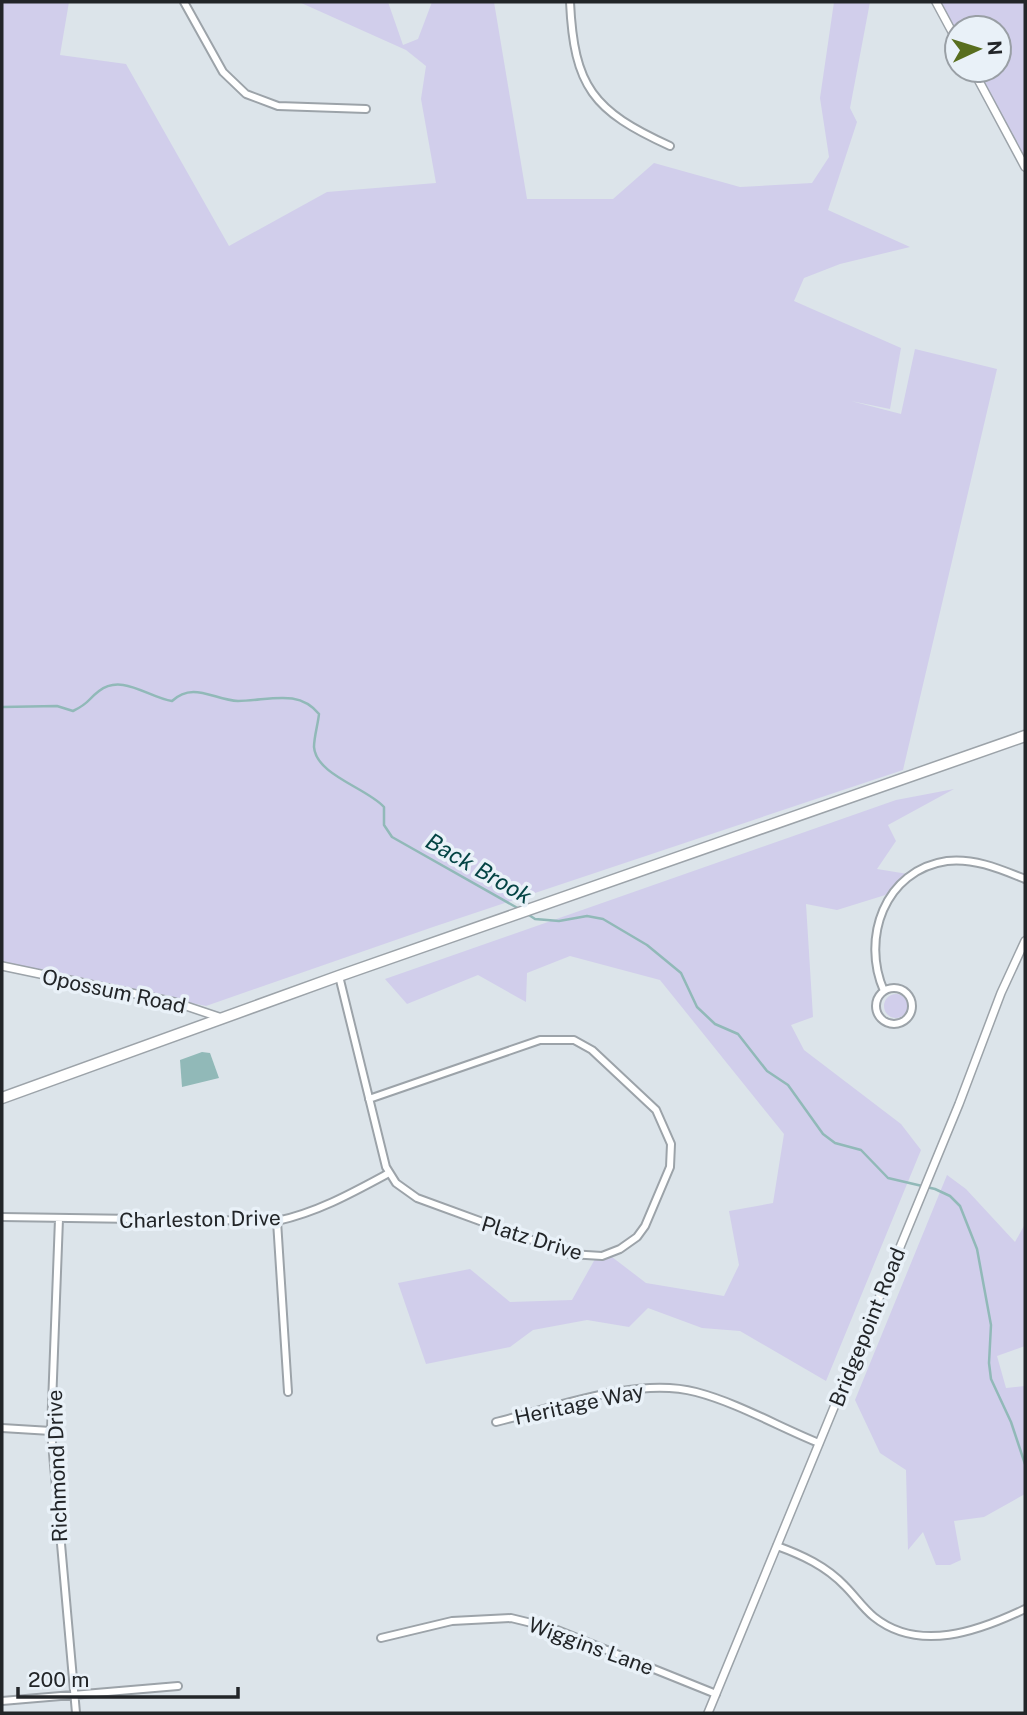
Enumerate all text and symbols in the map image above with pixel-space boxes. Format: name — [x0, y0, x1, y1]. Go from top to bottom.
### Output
north arrow — [943, 14, 1013, 84]
text: N — [983, 40, 1006, 56]
water label: Back Brook — [421, 827, 537, 909]
street label: Opossum Road — [40, 964, 188, 1018]
street label: Charleston Drive — [119, 1205, 281, 1233]
street label: Platz Drive — [478, 1211, 586, 1265]
street label: Bridgepoint Road — [824, 1244, 910, 1410]
street label: Heritage Way — [512, 1378, 646, 1430]
street label: Richmond Drive — [42, 1389, 72, 1543]
street label: Wiggins Lane — [525, 1612, 657, 1680]
scale bar — [18, 1656, 238, 1700]
text: 200 m — [28, 1667, 89, 1692]

